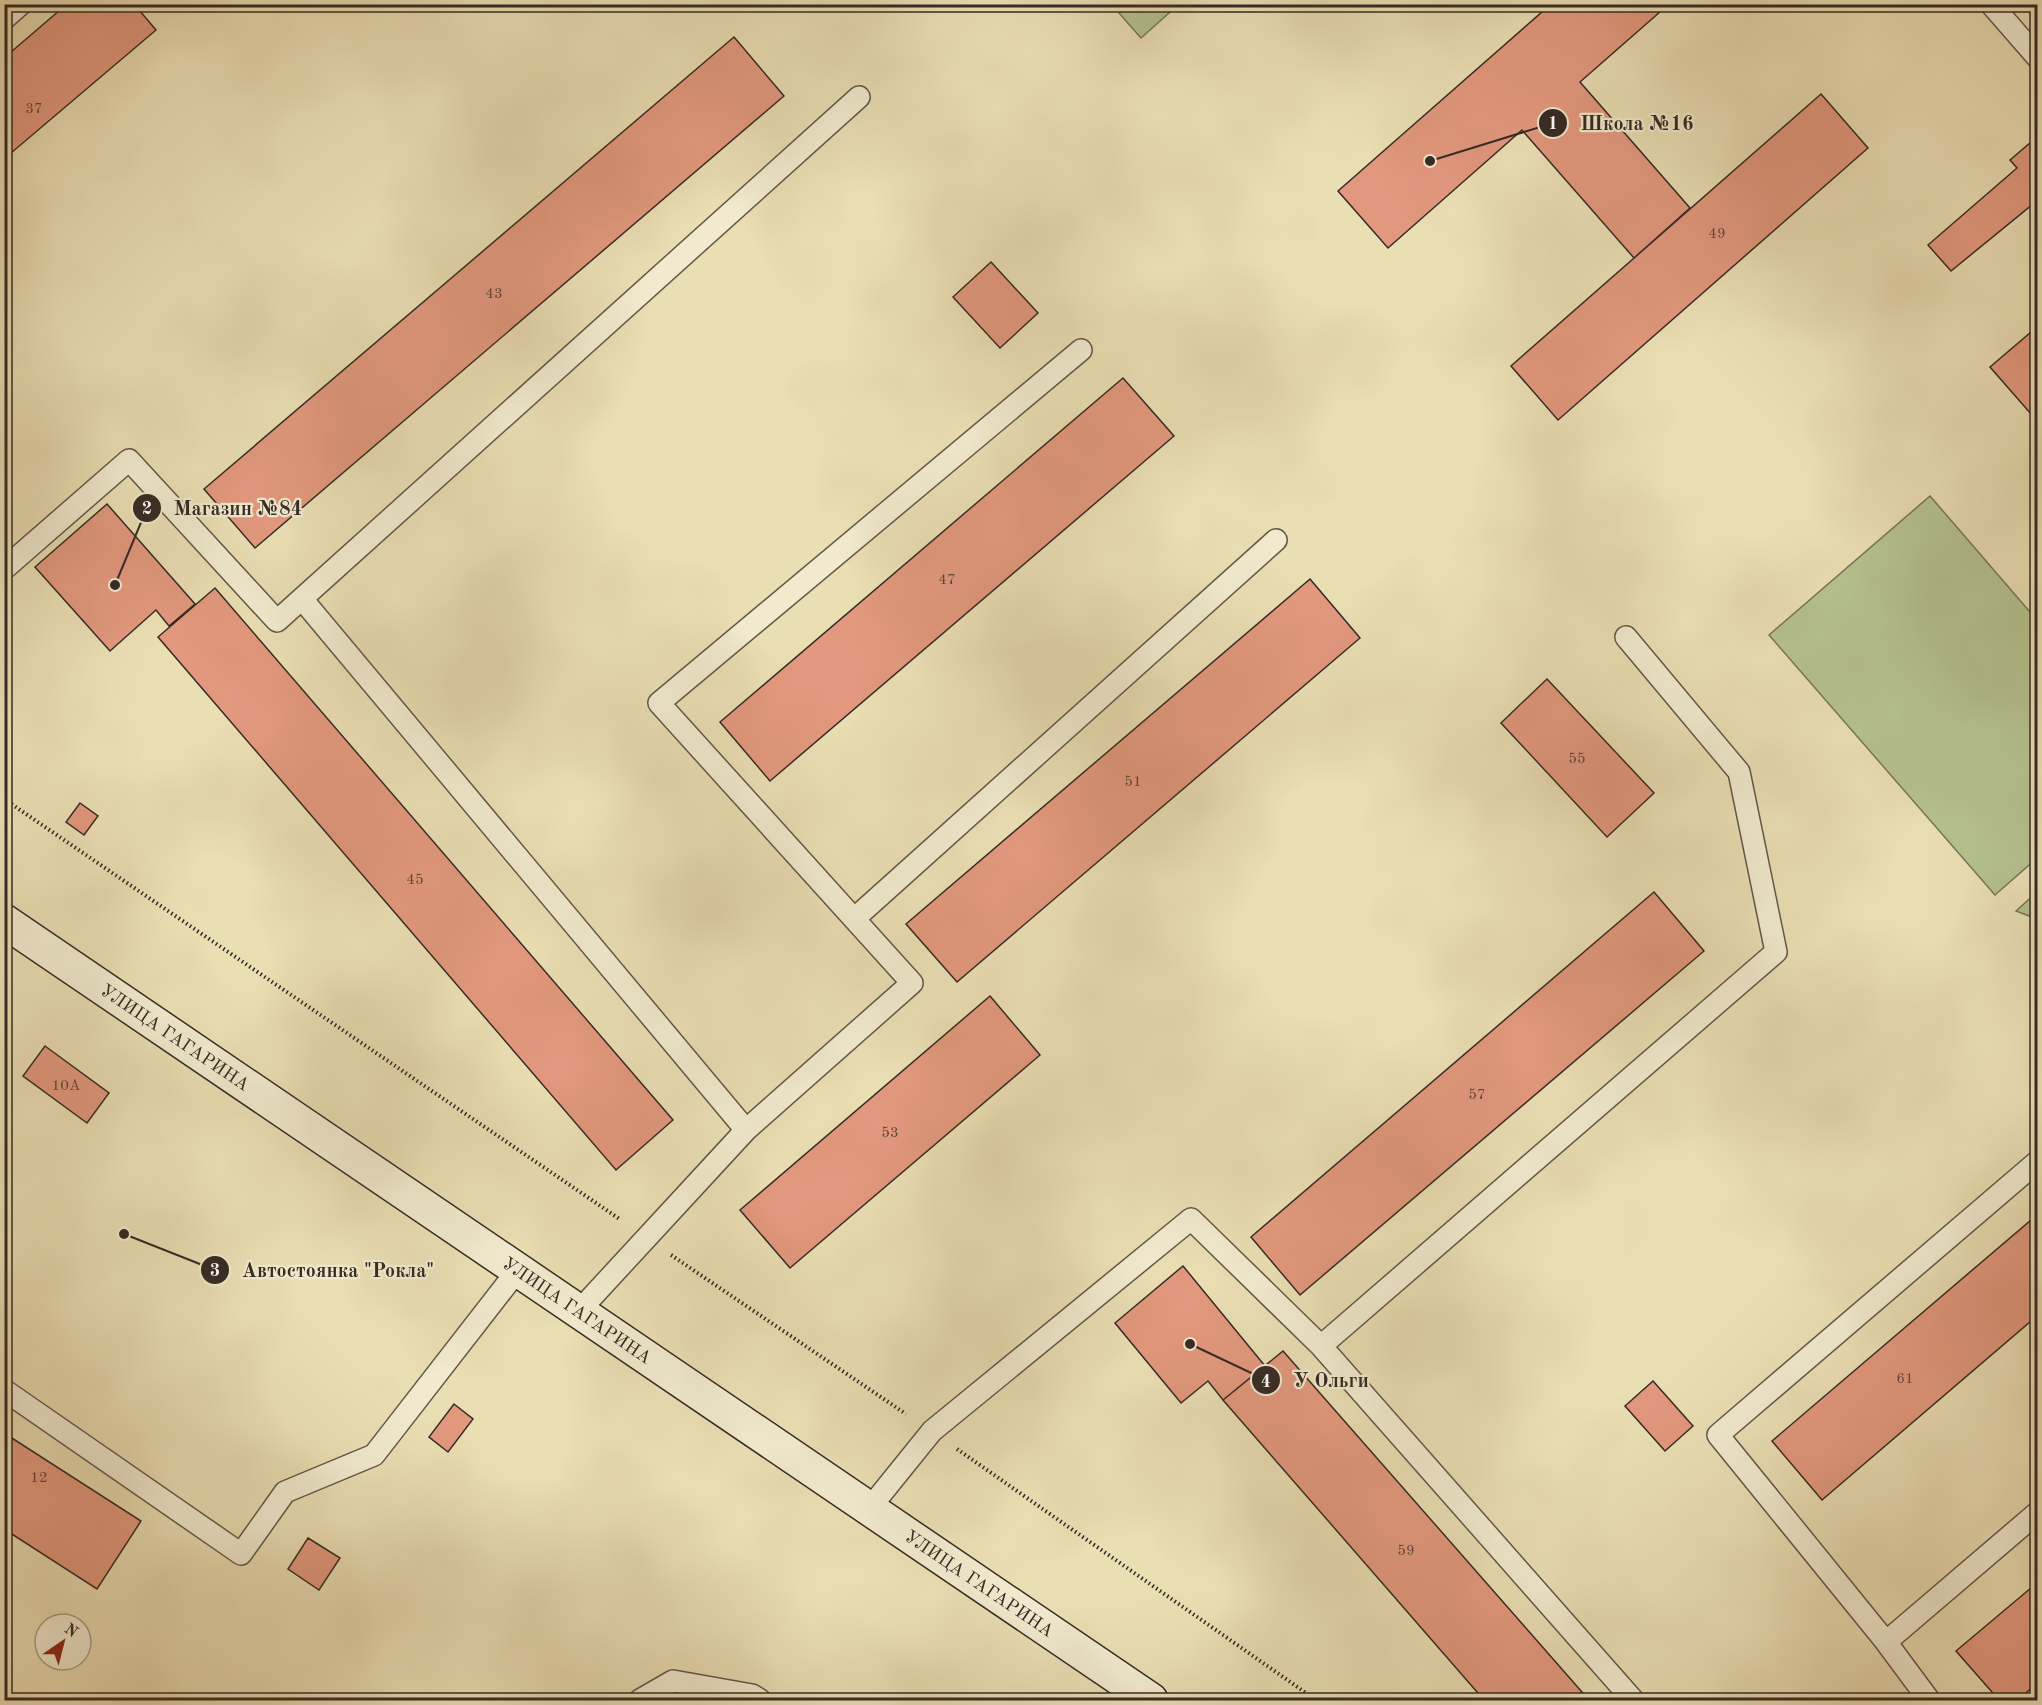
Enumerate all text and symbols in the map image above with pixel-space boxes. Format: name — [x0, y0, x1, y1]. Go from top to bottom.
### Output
house number: 37 — [25, 102, 43, 117]
callout: Школа №16 — [1538, 104, 1705, 142]
text: 1 — [1548, 115, 1558, 133]
text: Школа №16 — [1580, 115, 1694, 135]
house number: 49 — [1708, 227, 1726, 242]
house number: 43 — [485, 287, 503, 302]
callout: Магазин №84 — [132, 489, 314, 527]
text: 2 — [142, 500, 152, 518]
text: Магазин №84 — [174, 500, 302, 520]
house number: 47 — [938, 573, 956, 588]
house number: 55 — [1568, 752, 1586, 767]
house number: 51 — [1124, 775, 1142, 790]
house number: 45 — [406, 873, 424, 888]
street label: УЛИЦА ГАГАРИНА — [97, 981, 252, 1095]
house number: 10А — [52, 1079, 81, 1094]
house number: 57 — [1468, 1088, 1486, 1103]
house number: 53 — [881, 1126, 899, 1141]
callout: Автостоянка "Рокла" — [200, 1251, 447, 1289]
street label: УЛИЦА ГАГАРИНА — [499, 1254, 655, 1368]
text: 3 — [210, 1262, 220, 1280]
text: Автостоянка "Рокла" — [242, 1262, 434, 1282]
callout: У Ольги — [1251, 1361, 1380, 1399]
text: У Ольги — [1293, 1372, 1369, 1392]
house number: 61 — [1896, 1372, 1914, 1387]
text: 4 — [1261, 1373, 1271, 1391]
house number: 12 — [30, 1471, 48, 1486]
street label: УЛИЦА ГАГАРИНА — [901, 1528, 1057, 1641]
house number: 59 — [1397, 1544, 1415, 1559]
north arrow — [33, 1612, 93, 1672]
text: N — [61, 1621, 81, 1642]

